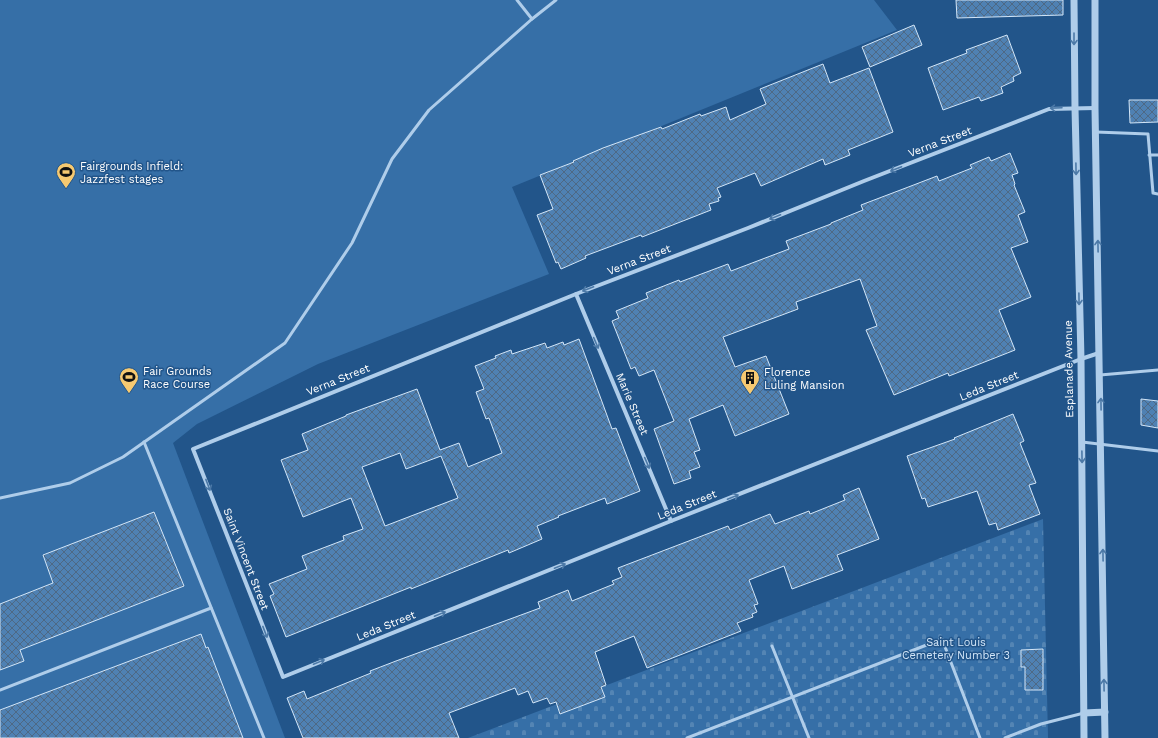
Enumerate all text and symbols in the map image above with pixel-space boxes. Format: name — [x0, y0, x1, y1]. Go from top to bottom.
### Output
one-way arrow — [1070, 32, 1078, 45]
one-way arrow — [1050, 105, 1063, 112]
street label: Verna Street — [906, 124, 974, 160]
place label: Fairgrounds Infield: Jazzfest stages — [80, 160, 183, 186]
sports icon: Fairgrounds Infield: Jazzfest stages — [55, 161, 77, 189]
one-way arrow — [1072, 162, 1080, 175]
one-way arrow — [890, 165, 902, 173]
one-way arrow — [769, 214, 781, 222]
one-way arrow — [1094, 240, 1102, 253]
street label: Verna Street — [605, 242, 673, 278]
one-way arrow — [583, 286, 595, 294]
one-way arrow — [1075, 292, 1083, 305]
street label: Esplanade Avenue — [1062, 320, 1076, 418]
one-way arrow — [593, 336, 601, 348]
street label: Verna Street — [304, 361, 372, 399]
place label: Fair Grounds Race Course — [143, 365, 212, 391]
sports icon: Fair Grounds Race Course — [118, 366, 140, 394]
place label: Florence Luling Mansion — [764, 366, 844, 392]
building icon: Florence Luling Mansion — [739, 367, 761, 395]
street label: Leda Street — [958, 368, 1021, 404]
street label: Marie Street — [613, 371, 651, 437]
one-way arrow — [1097, 398, 1105, 411]
one-way arrow — [1078, 450, 1086, 463]
one-way arrow — [643, 456, 651, 468]
one-way arrow — [204, 478, 212, 490]
street label: Leda Street — [656, 487, 719, 523]
one-way arrow — [726, 492, 738, 500]
street label: Saint Vincent Street — [221, 506, 272, 612]
one-way arrow — [1099, 549, 1106, 562]
one-way arrow — [554, 561, 566, 569]
street label: Leda Street — [355, 608, 418, 644]
one-way arrow — [433, 610, 445, 617]
one-way arrow — [262, 625, 270, 637]
park label: Saint Louis Cemetery Number 3 — [902, 636, 1010, 662]
one-way arrow — [312, 658, 324, 666]
one-way arrow — [1100, 679, 1108, 692]

